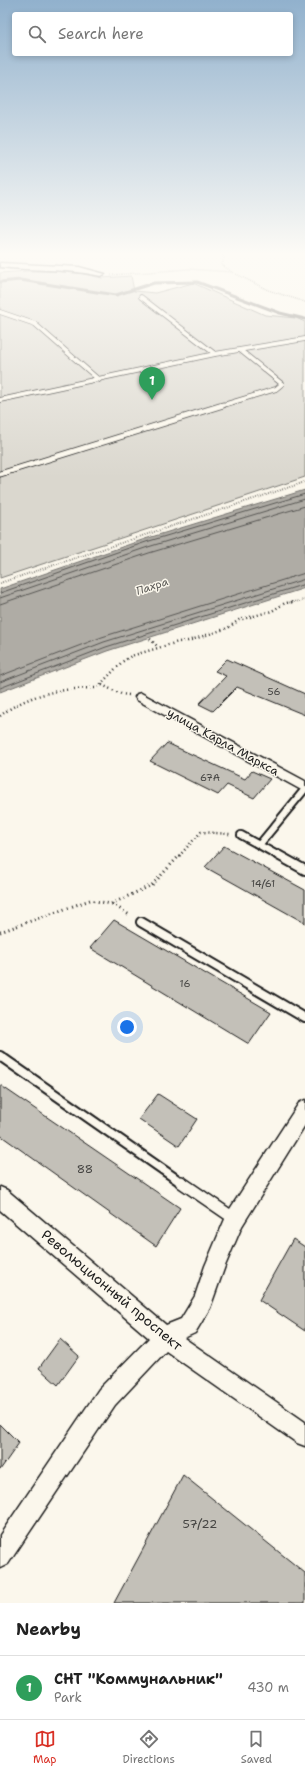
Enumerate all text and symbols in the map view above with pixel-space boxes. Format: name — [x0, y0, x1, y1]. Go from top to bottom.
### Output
search box — [12, 12, 293, 56]
icon: search — [26, 23, 48, 45]
text: Search here — [58, 24, 144, 44]
pin: 1 — [139, 367, 165, 400]
water label: Пахра — [134, 574, 170, 599]
house number: 56 — [268, 685, 280, 698]
street label: улица Карла Маркса — [164, 705, 282, 780]
house number: 67А — [200, 771, 220, 784]
house number: 14/61 — [251, 877, 275, 890]
house number: 16 — [180, 977, 190, 990]
your location — [117, 1017, 137, 1037]
house number: 88 — [77, 1161, 93, 1177]
street label: Революционный проспект — [38, 1226, 187, 1355]
house number: 57/22 — [183, 1516, 217, 1532]
text: Nearby — [16, 1618, 81, 1640]
text: СНТ "Коммунальник" — [54, 1669, 223, 1689]
text: 1 — [26, 1679, 32, 1696]
text: 430 m — [247, 1679, 289, 1696]
text: Park — [54, 1689, 82, 1706]
tab: Map — [33, 1728, 57, 1767]
tab: Directions — [122, 1728, 175, 1767]
tab: Saved — [241, 1728, 272, 1767]

